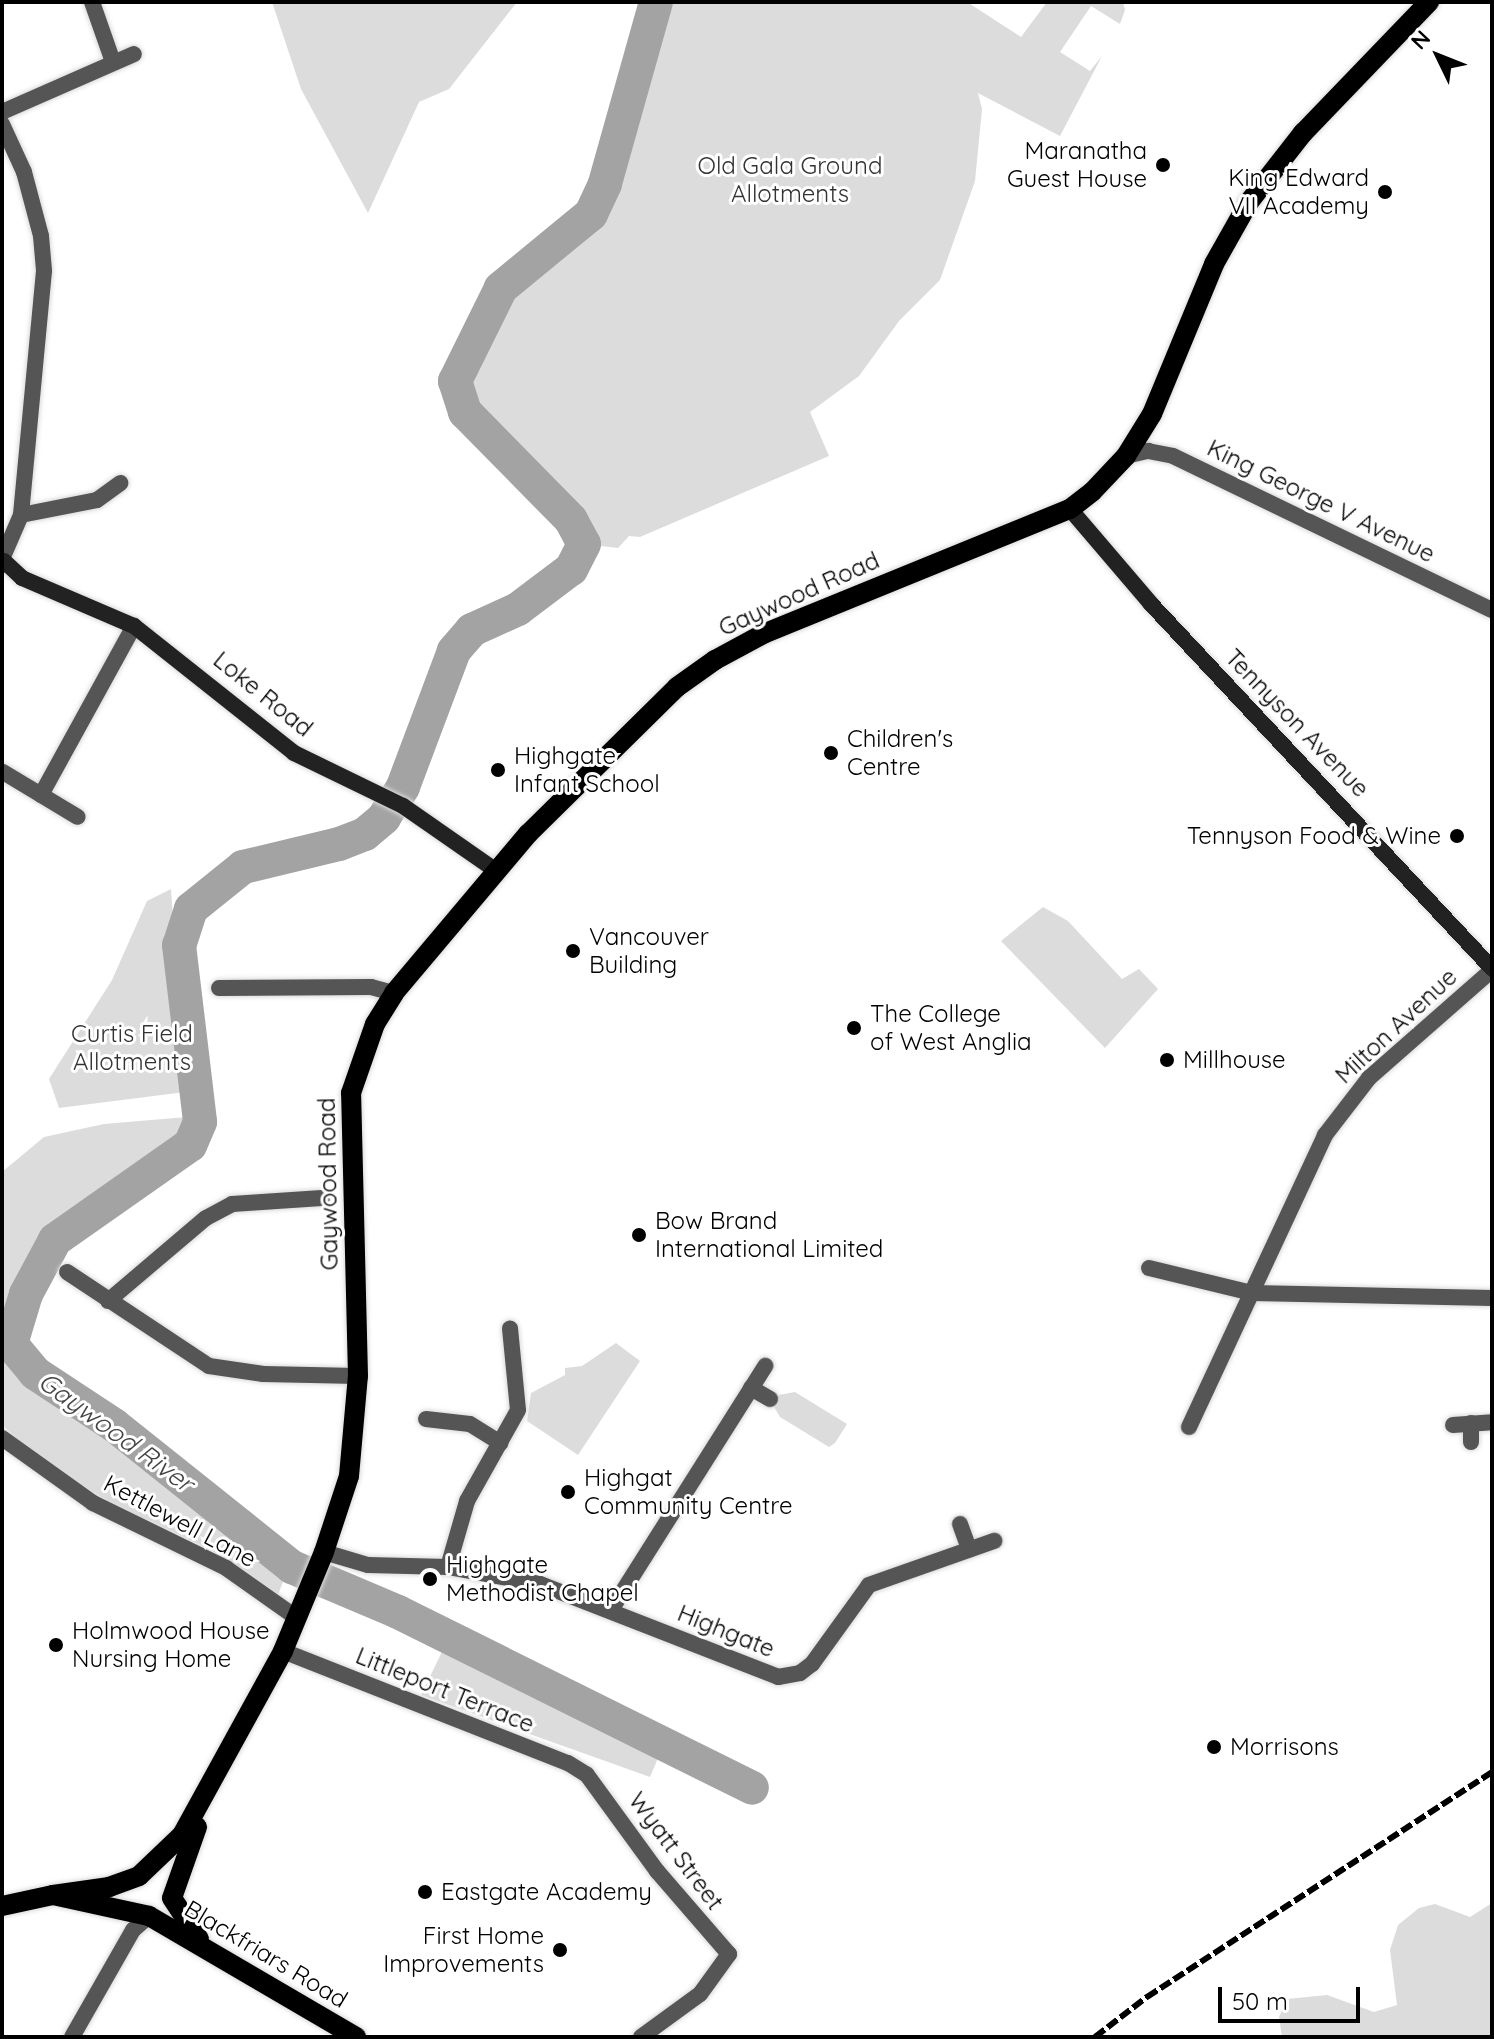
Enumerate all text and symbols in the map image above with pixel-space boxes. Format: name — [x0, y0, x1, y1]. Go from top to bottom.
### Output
north arrow — [1398, 16, 1478, 96]
text: N — [1405, 24, 1436, 55]
place label: Maranatha Guest House — [1007, 137, 1147, 193]
park label: Old Gala Ground Allotments — [698, 152, 882, 208]
marker: Maranatha Guest House — [1154, 156, 1172, 174]
place label: King Edward VII Academy — [1228, 164, 1369, 220]
marker: King Edward VII Academy — [1376, 183, 1394, 201]
street label: King George V Avenue — [1203, 433, 1439, 569]
street label: Gaywood Road — [714, 546, 884, 642]
street label: Tennyson Avenue — [1219, 643, 1375, 803]
street label: Loke Road — [208, 645, 318, 743]
place label: Children's Centre — [847, 725, 953, 781]
place label: Highgate Infant School — [514, 742, 660, 798]
marker: Children's Centre — [822, 744, 840, 762]
marker: Highgate Infant School — [489, 761, 507, 779]
place label: Tennyson Food & Wine — [1187, 822, 1441, 850]
marker: Tennyson Food & Wine — [1448, 827, 1466, 845]
place label: Vancouver Building — [589, 923, 709, 979]
marker: Vancouver Building — [564, 942, 582, 960]
street label: Milton Avenue — [1329, 962, 1463, 1090]
place label: The College of West Anglia — [870, 1000, 1032, 1056]
marker: The College of West Anglia — [845, 1019, 863, 1037]
park label: Curtis Field Allotments — [71, 1020, 193, 1076]
place label: Millhouse — [1183, 1046, 1286, 1074]
marker: Millhouse — [1158, 1051, 1176, 1069]
street label: Gaywood Road — [312, 1097, 344, 1271]
place label: Bow Brand International Limited — [655, 1207, 883, 1263]
marker: Bow Brand International Limited — [630, 1226, 648, 1244]
water label: Gaywood River — [32, 1365, 200, 1499]
place label: Highgat Community Centre — [584, 1464, 792, 1520]
street label: Kettlewell Lane — [99, 1469, 261, 1573]
marker: Highgat Community Centre — [559, 1483, 577, 1501]
place label: Highgate Methodist Chapel — [446, 1551, 639, 1607]
marker: Highgate Methodist Chapel — [421, 1570, 439, 1588]
street label: Highgate — [673, 1599, 779, 1663]
place label: Holmwood House Nursing Home — [72, 1617, 270, 1673]
marker: Holmwood House Nursing Home — [47, 1636, 65, 1654]
street label: Littleport Terrace — [352, 1641, 538, 1739]
place label: Morrisons — [1230, 1733, 1339, 1761]
marker: Morrisons — [1205, 1738, 1223, 1756]
street label: Wyatt Street — [622, 1787, 730, 1915]
place label: Eastgate Academy — [441, 1878, 652, 1906]
marker: Eastgate Academy — [416, 1883, 434, 1901]
street label: Blackfriars Road — [179, 1894, 353, 2014]
place label: First Home Improvements — [383, 1922, 544, 1978]
marker: First Home Improvements — [551, 1941, 569, 1959]
scale bar — [1222, 1971, 1364, 2021]
text: 50 m — [1232, 1986, 1288, 2016]

